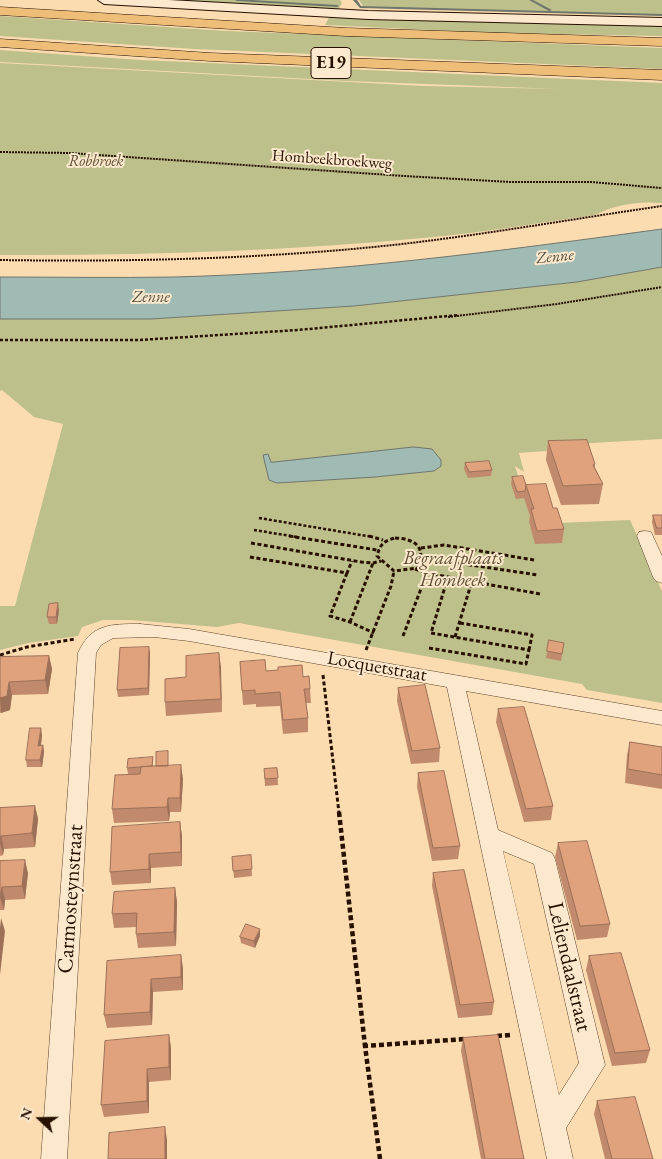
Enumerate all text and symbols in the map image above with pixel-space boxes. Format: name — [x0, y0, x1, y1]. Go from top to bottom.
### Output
road number: E19 — [311, 48, 351, 78]
street label: Hombeekbroekweg — [271, 146, 393, 174]
park label: Robbroek — [68, 152, 124, 172]
water label: Zenne — [535, 245, 575, 269]
water label: Zenne — [132, 288, 170, 308]
park label: Begraafplaats Hombeek — [403, 548, 503, 592]
street label: Locquetstraat — [325, 647, 429, 687]
street label: Carmosteynstraat — [53, 824, 89, 974]
street label: Leliendaalstraat — [541, 900, 597, 1034]
north arrow — [15, 1094, 65, 1144]
text: N — [16, 1105, 36, 1122]

